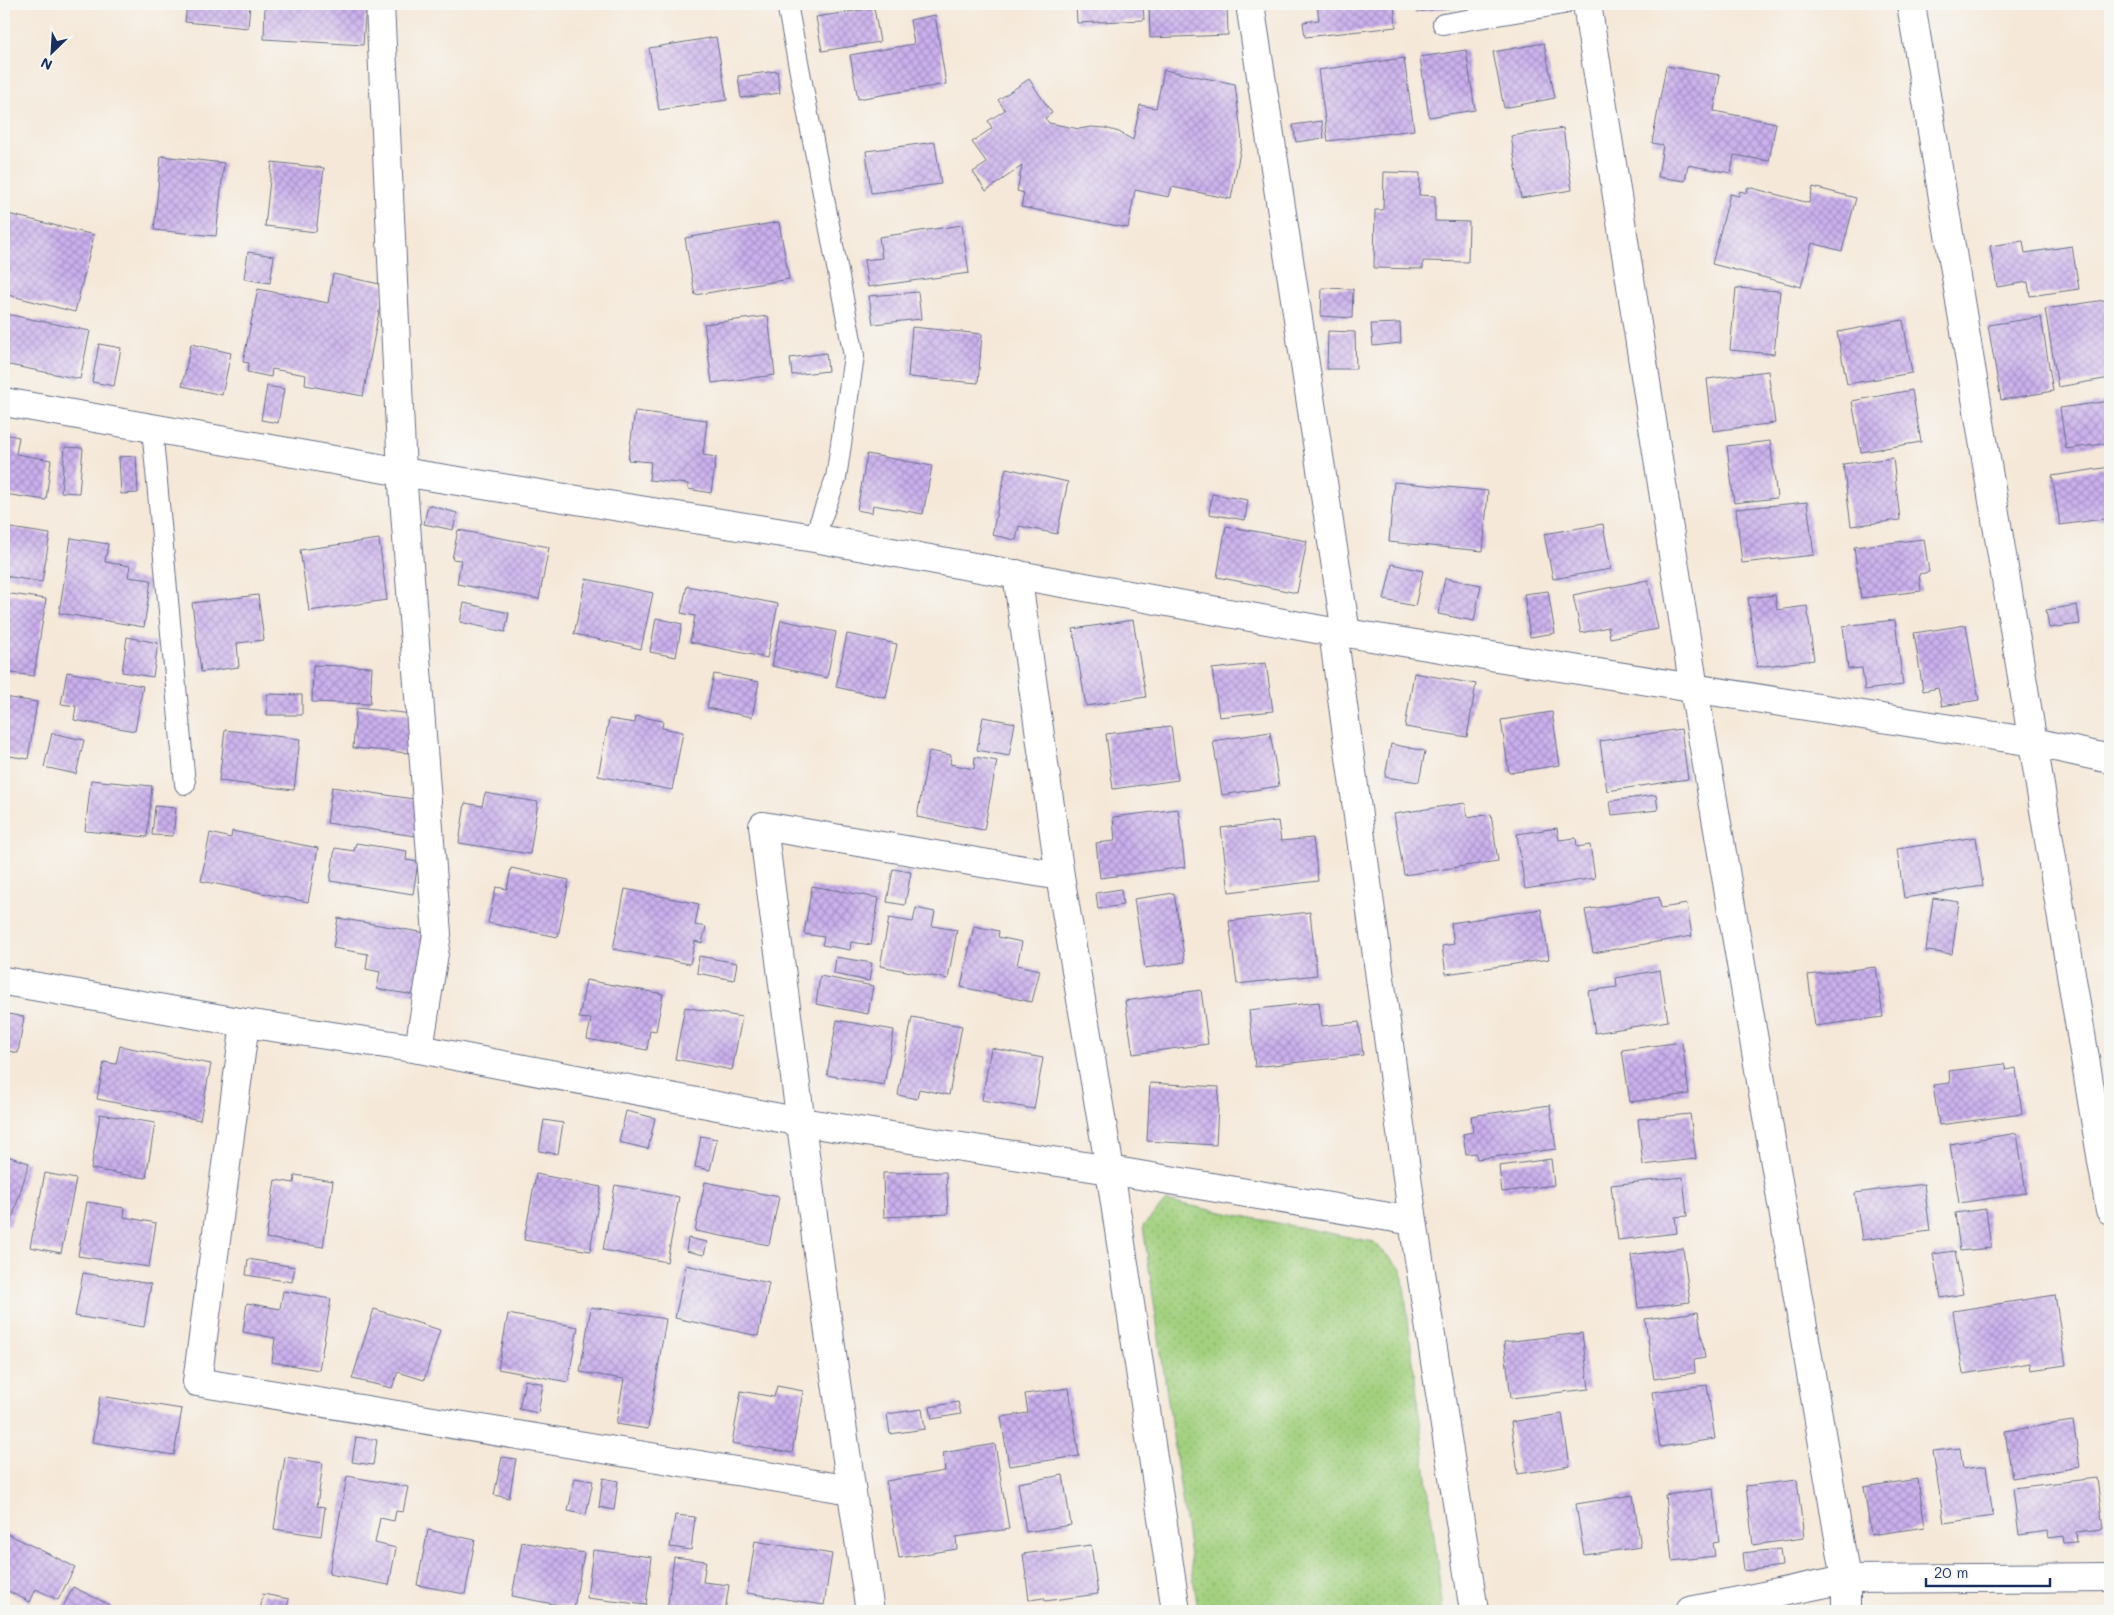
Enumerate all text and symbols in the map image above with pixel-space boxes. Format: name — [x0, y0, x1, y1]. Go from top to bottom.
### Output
north arrow — [28, 28, 78, 78]
text: N — [37, 53, 55, 75]
scale bar — [1926, 1555, 2050, 1587]
text: 20 m — [1934, 1562, 1968, 1582]

